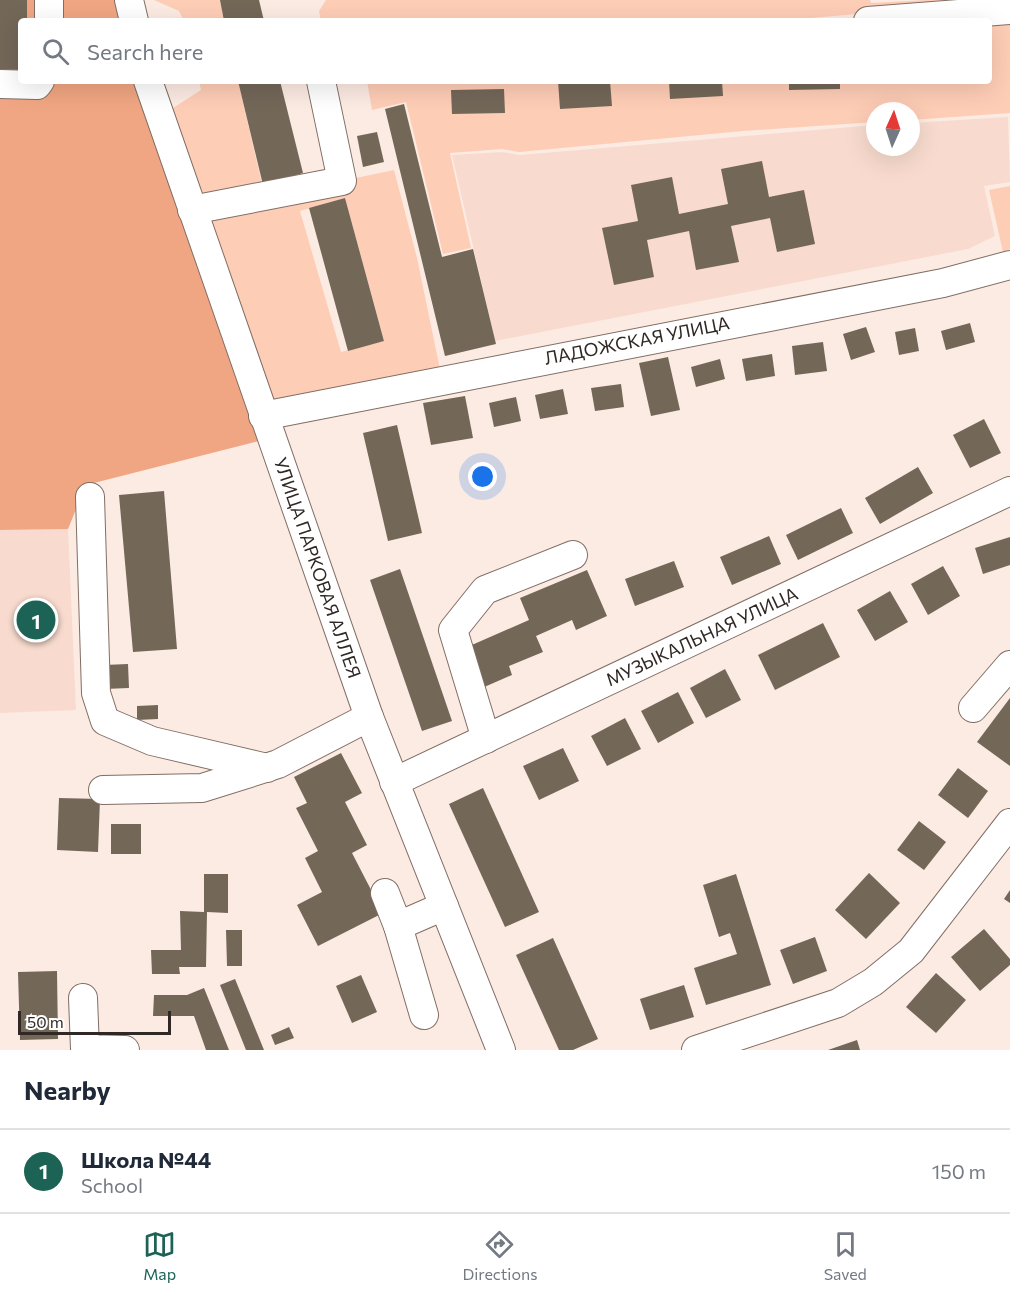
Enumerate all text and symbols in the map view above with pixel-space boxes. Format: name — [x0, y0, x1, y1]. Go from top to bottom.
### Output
search box — [18, 18, 992, 84]
icon: search — [39, 35, 72, 68]
text: Search here — [87, 38, 203, 65]
north arrow — [866, 102, 920, 156]
street label: ЛАДОЖСКАЯ УЛИЦА — [542, 311, 731, 369]
street label: УЛИЦА ПАРКОВАЯ АЛЛЕЯ — [270, 454, 366, 681]
your location — [468, 462, 497, 491]
street label: МУЗЫКАЛЬНАЯ УЛИЦА — [602, 582, 801, 690]
pin: 1 — [16, 598, 56, 642]
scale bar — [18, 1008, 171, 1036]
text: 50 m — [27, 1012, 64, 1031]
text: Nearby — [24, 1074, 111, 1105]
text: Школа №44 — [81, 1146, 211, 1173]
text: 1 — [39, 1159, 48, 1183]
text: 150 m — [932, 1159, 986, 1183]
text: School — [81, 1173, 143, 1197]
tab: Map — [143, 1228, 176, 1283]
tab: Directions — [462, 1228, 537, 1283]
tab: Saved — [824, 1228, 867, 1283]

